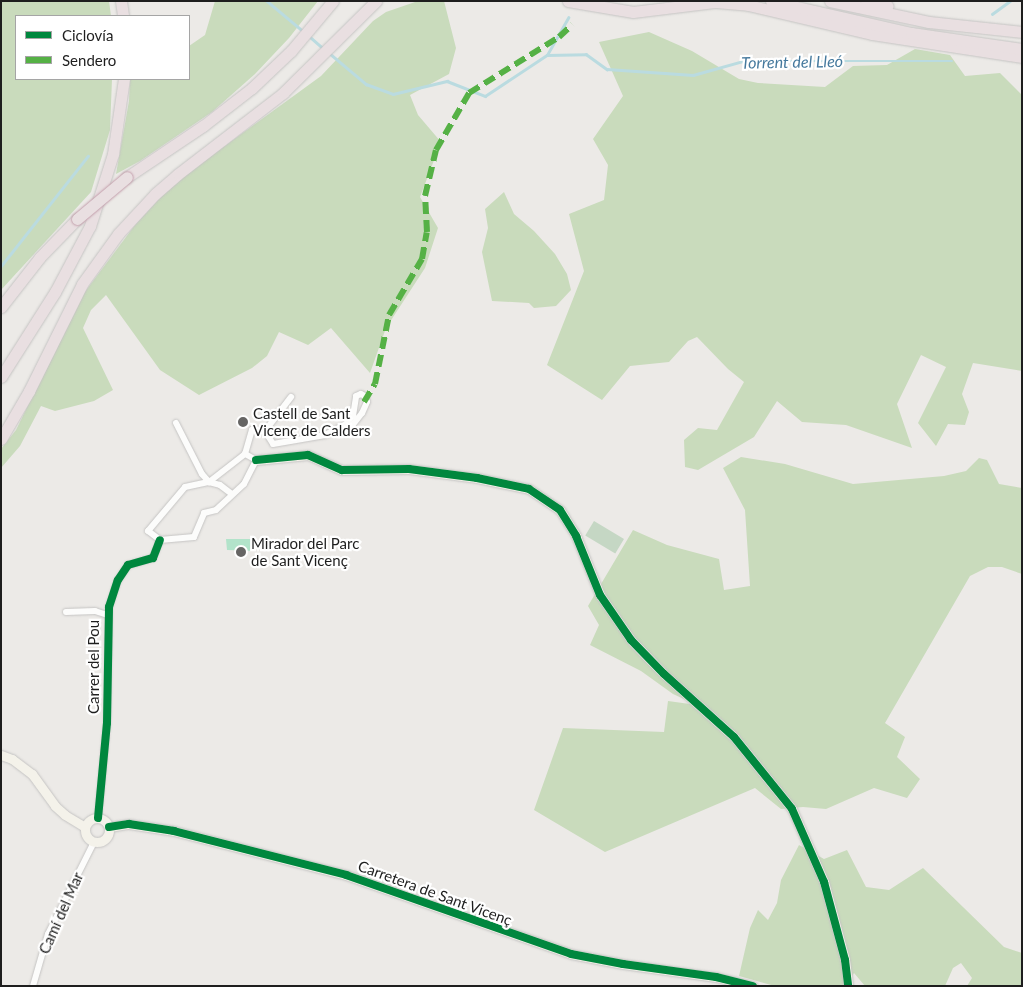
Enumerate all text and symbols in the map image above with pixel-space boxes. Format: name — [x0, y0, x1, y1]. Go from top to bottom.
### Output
legend — [15, 15, 190, 80]
text: Ciclovía — [62, 26, 113, 44]
text: Sendero — [62, 51, 116, 69]
water label: Torrent del Lleó — [741, 52, 843, 72]
place label: Castell de Sant Vicenç de Calders — [253, 404, 370, 439]
marker: Castell de Sant Vicenç de Calders — [237, 416, 249, 428]
place label: Mirador del Parc de Sant Vicenç — [251, 534, 360, 569]
marker: Mirador del Parc de Sant Vicenç — [235, 546, 247, 558]
street label: Carrer del Pou — [85, 620, 103, 714]
street label: Carretera de Sant Vicenç — [355, 857, 515, 929]
street label: Camí del Mar — [35, 869, 87, 957]

